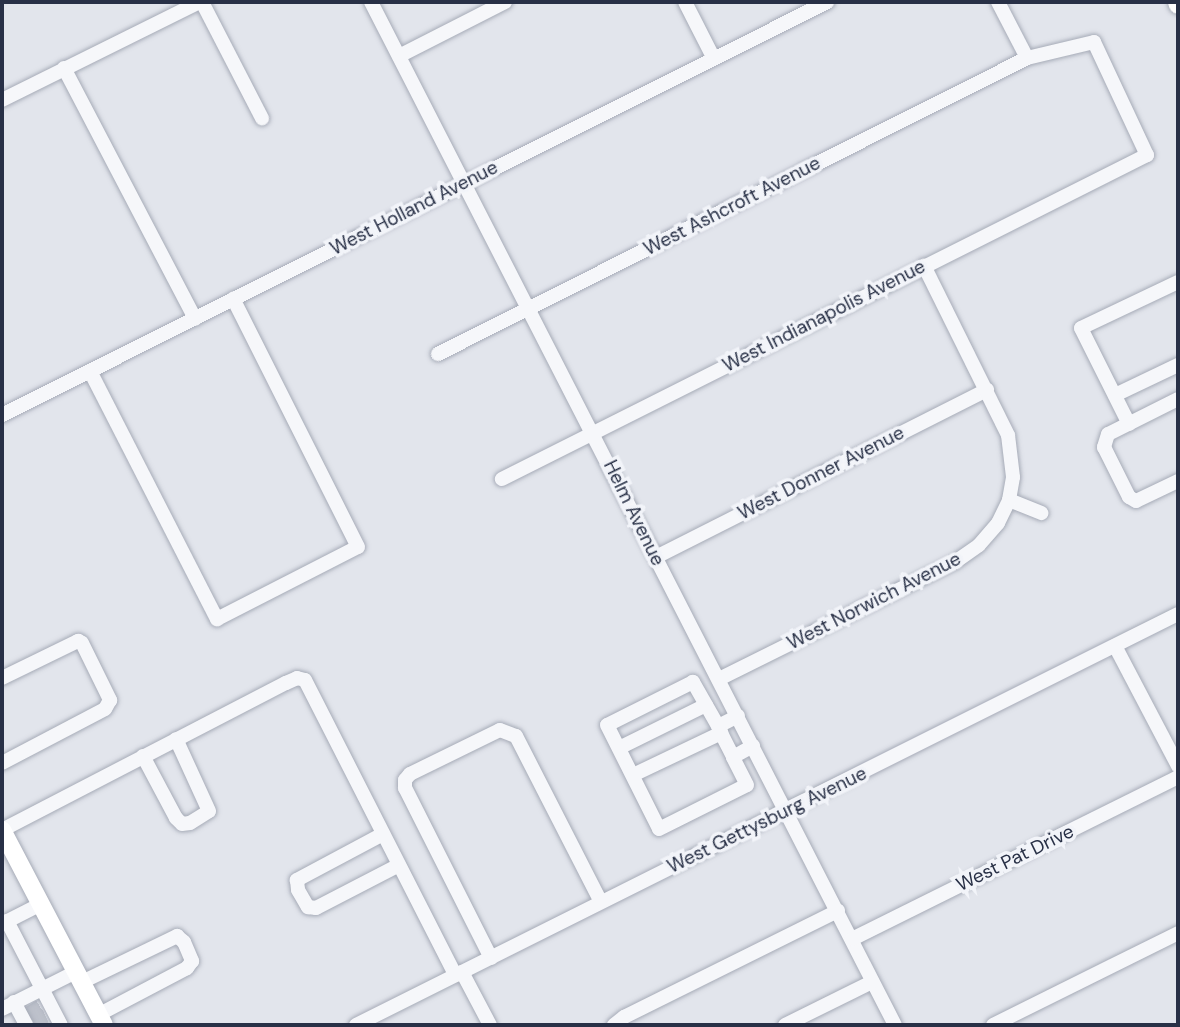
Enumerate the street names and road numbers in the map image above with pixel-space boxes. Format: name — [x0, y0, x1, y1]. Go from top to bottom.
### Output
street label: West Ashcroft Avenue — [640, 152, 824, 260]
street label: West Holland Avenue — [326, 156, 502, 260]
street label: West Indianapolis Avenue — [719, 255, 929, 377]
street label: West Donner Avenue — [734, 421, 908, 525]
street label: Helm Avenue — [599, 457, 669, 569]
street label: West Norwich Avenue — [783, 547, 965, 655]
street label: West Gettysburg Avenue — [664, 762, 870, 878]
street label: West Pat Drive — [952, 820, 1078, 896]

